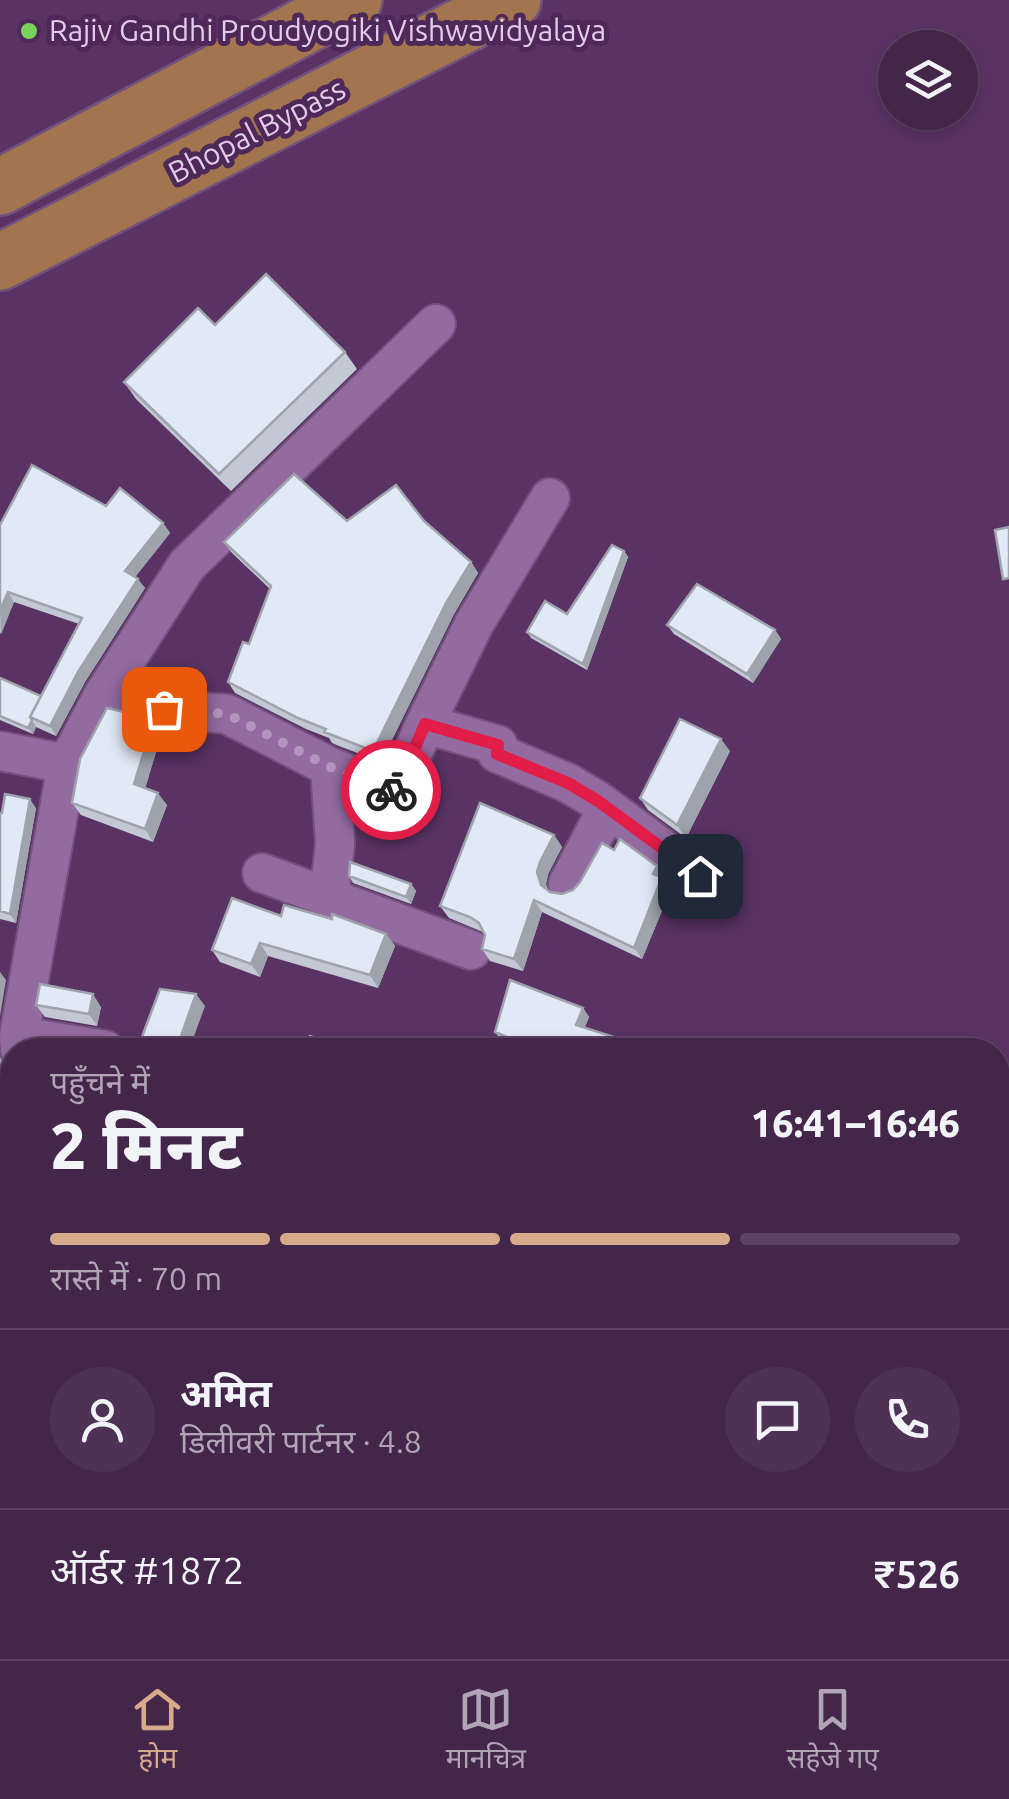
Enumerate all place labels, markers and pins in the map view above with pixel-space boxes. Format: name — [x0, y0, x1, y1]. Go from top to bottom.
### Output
place label: Rajiv Gandhi Proudyogiki Vishwavidyalaya — [49, 13, 606, 47]
marker: Rajiv Gandhi Proudyogiki Vishwavidyalaya — [18, 20, 40, 42]
pin — [122, 667, 207, 752]
pin — [658, 834, 743, 919]

